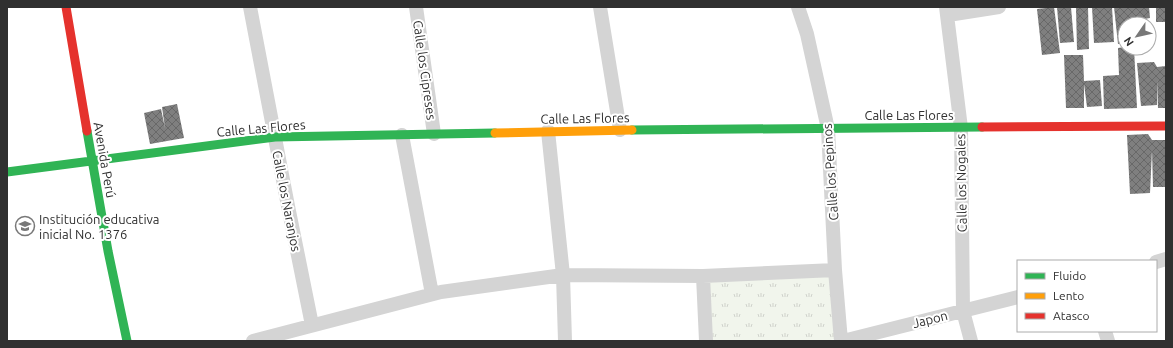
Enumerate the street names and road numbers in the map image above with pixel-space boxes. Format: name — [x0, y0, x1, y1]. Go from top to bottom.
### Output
street label: Calle los Cipreses — [411, 19, 439, 121]
street label: Calle Las Flores — [864, 108, 954, 122]
street label: Calle Las Flores — [540, 110, 630, 126]
street label: Calle Las Flores — [216, 117, 306, 139]
street label: Avenida Perú — [91, 121, 119, 199]
street label: Calle los Pepinos — [820, 123, 840, 221]
street label: Calle los Nogales — [953, 133, 969, 232]
street label: Calle los Naranjos — [270, 149, 304, 253]
street label: Japon — [911, 308, 949, 330]

